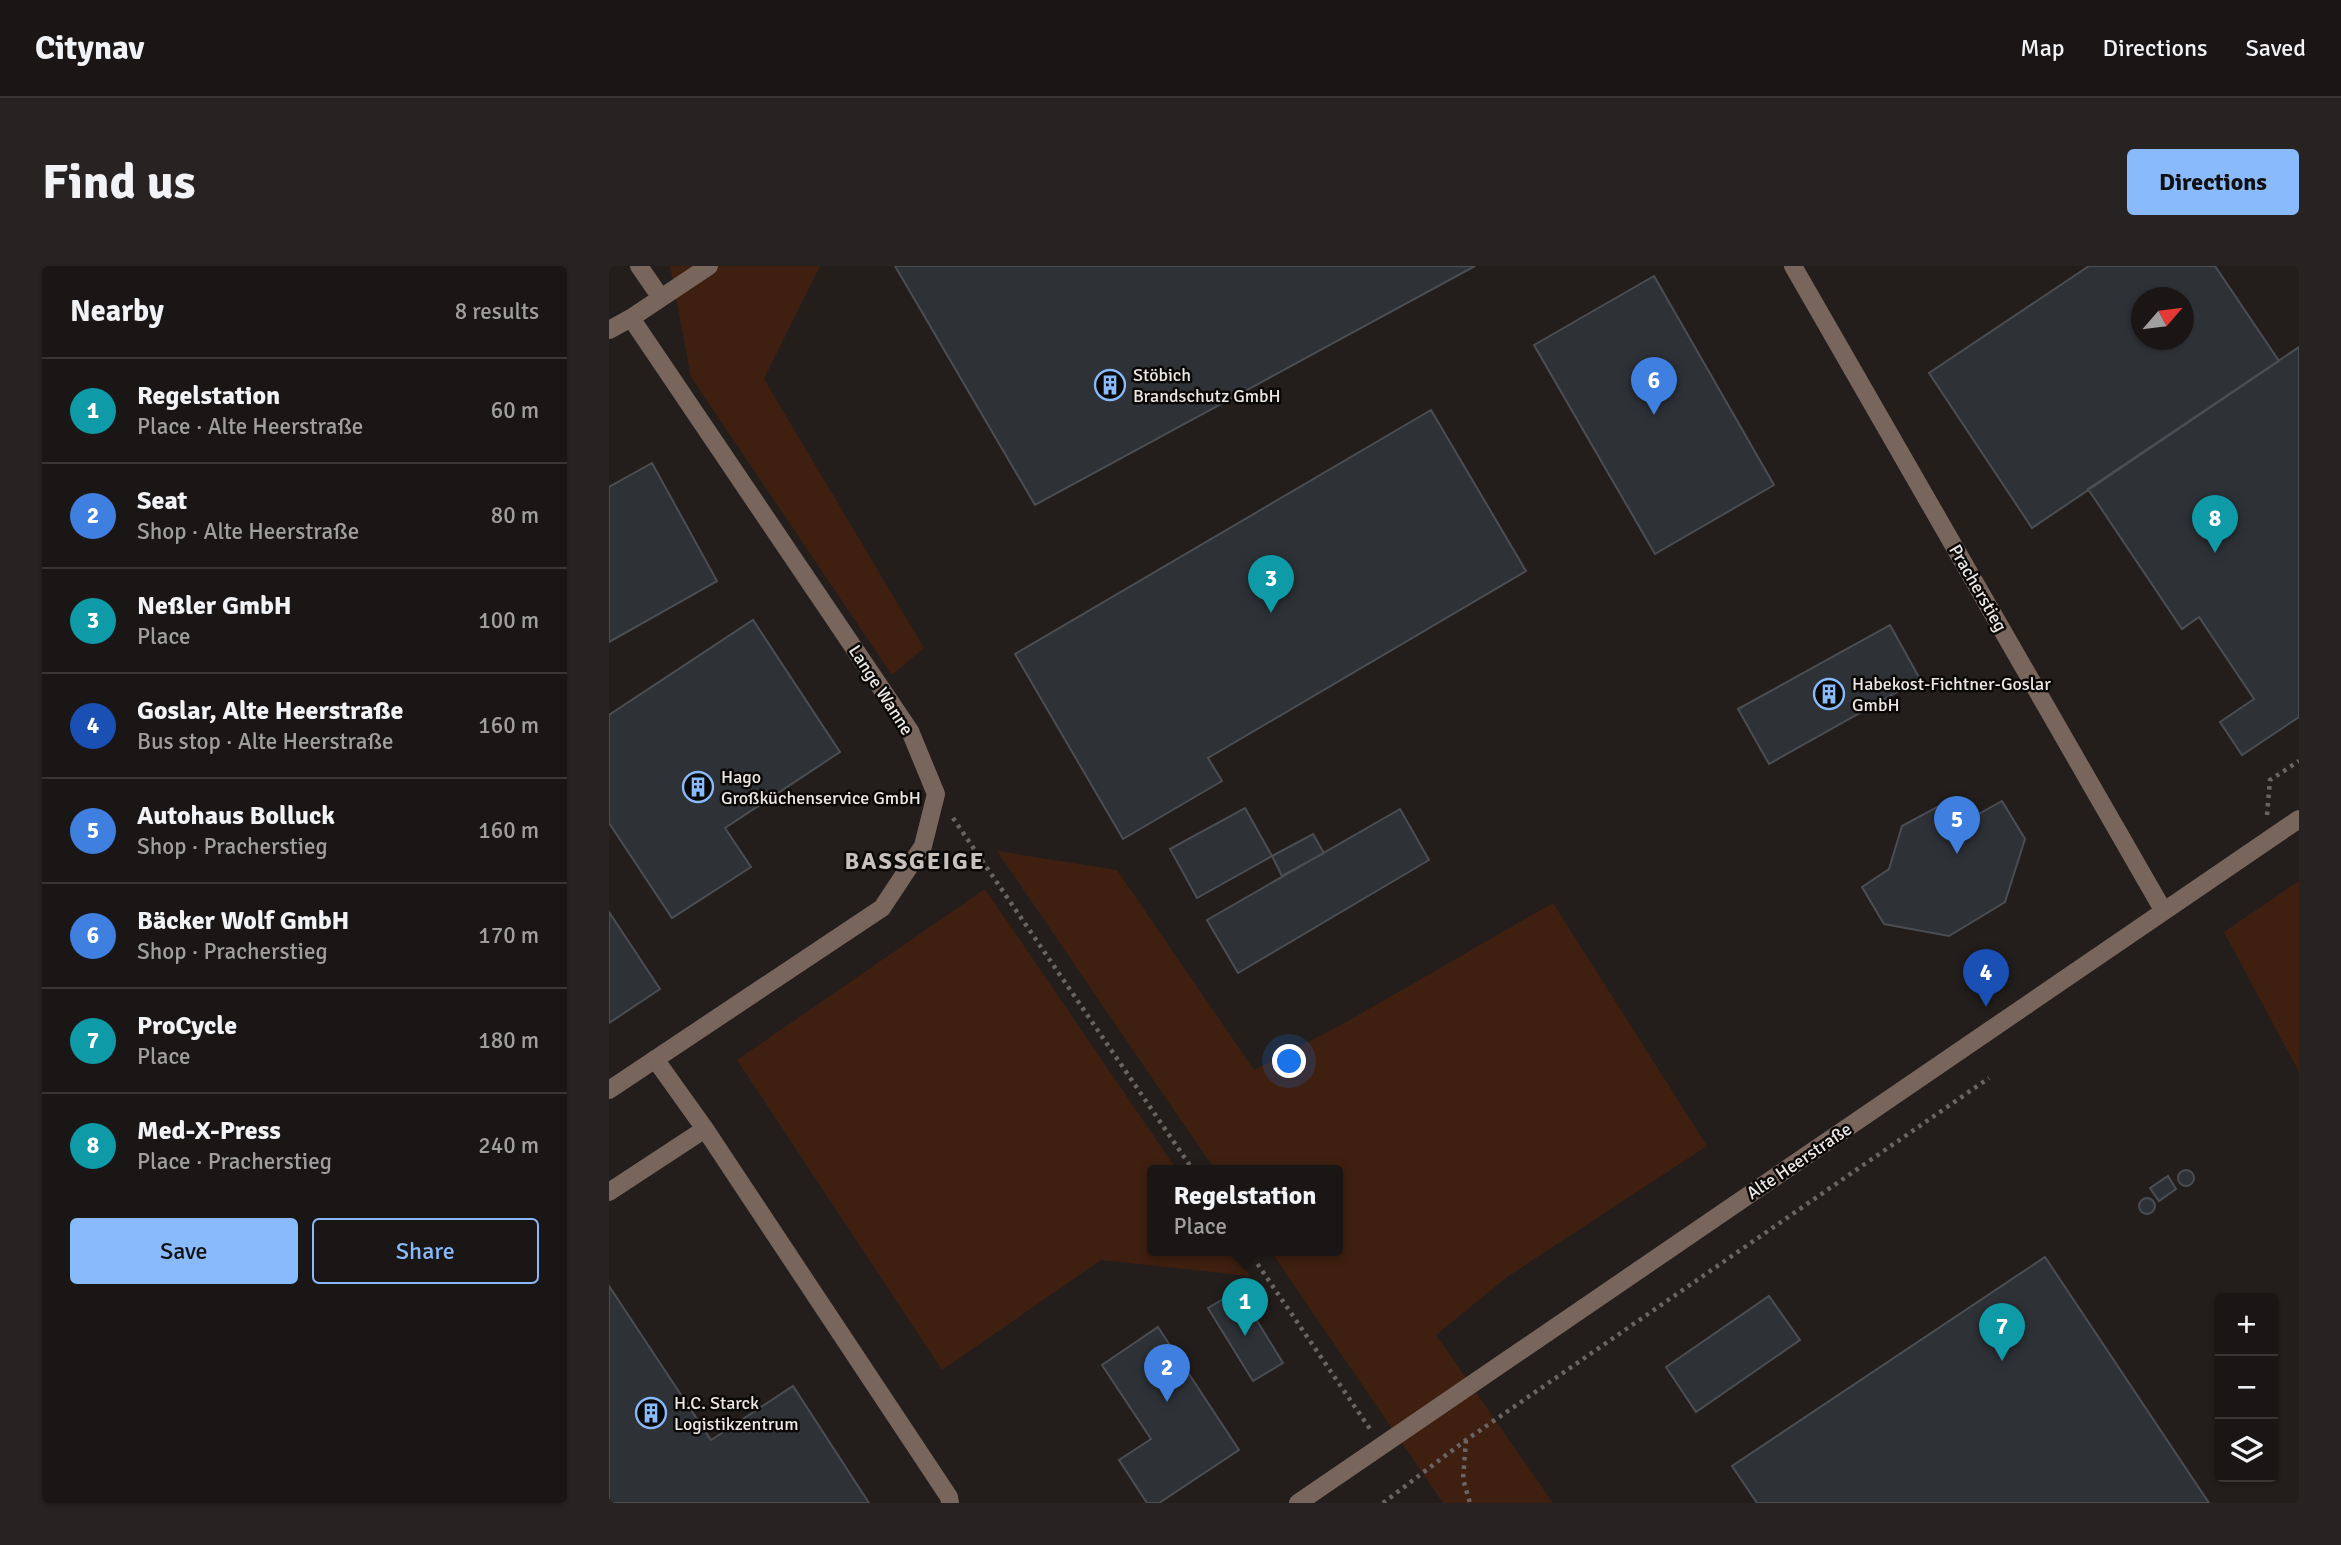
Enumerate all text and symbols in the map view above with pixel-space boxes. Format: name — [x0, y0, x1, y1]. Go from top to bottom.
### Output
text: Citynav — [35, 28, 144, 69]
text: Map — [2020, 33, 2065, 63]
text: Directions — [2103, 33, 2208, 63]
text: Saved — [2246, 33, 2306, 63]
button: Directions — [2127, 149, 2299, 215]
text: Find us — [42, 152, 195, 212]
north arrow — [2131, 287, 2194, 350]
text: Nearby — [70, 293, 164, 330]
text: 8 results — [455, 297, 539, 326]
pin: 6 — [1631, 357, 1677, 415]
place label: Stöbich Brandschutz GmbH — [1133, 364, 1281, 407]
building icon: Stöbich Brandschutz GmbH — [1093, 368, 1127, 402]
text: Regelstation — [137, 380, 280, 412]
text: 1 — [87, 396, 99, 425]
text: 60 m — [491, 396, 539, 425]
text: Place · Alte Heerstraße — [137, 412, 363, 441]
text: Seat — [137, 485, 187, 517]
pin: 8 — [2192, 495, 2238, 553]
text: 2 — [87, 501, 99, 530]
text: 80 m — [491, 501, 539, 530]
text: Shop · Alte Heerstraße — [137, 517, 359, 546]
street label: Pracherstieg — [1944, 540, 2012, 636]
pin: 3 — [1248, 555, 1294, 613]
text: Neßler GmbH — [137, 590, 292, 622]
text: 3 — [87, 606, 99, 635]
text: 100 m — [478, 606, 539, 635]
text: Place — [137, 622, 191, 651]
street label: Lange Wanne — [844, 641, 918, 739]
place label: Habekost-Fichtner-Goslar GmbH — [1852, 673, 2051, 716]
building icon: Habekost-Fichtner-Goslar GmbH — [1812, 677, 1846, 711]
text: Goslar, Alte Heerstraße — [137, 695, 404, 727]
text: 4 — [87, 711, 99, 740]
text: 160 m — [478, 711, 539, 740]
text: Bus stop · Alte Heerstraße — [137, 727, 393, 756]
place label: Hago Großküchenservice GmbH — [721, 766, 921, 809]
building icon: Hago Großküchenservice GmbH — [681, 770, 715, 804]
pin: 5 — [1934, 796, 1980, 854]
text: Autohaus Bolluck — [137, 800, 335, 832]
text: 5 — [87, 816, 99, 845]
text: 160 m — [478, 816, 539, 845]
text: Shop · Pracherstieg — [137, 832, 328, 861]
district label: BASSGEIGE — [844, 846, 986, 876]
text: Bäcker Wolf GmbH — [137, 905, 349, 937]
text: 6 — [87, 921, 99, 950]
text: 170 m — [478, 921, 539, 950]
text: Shop · Pracherstieg — [137, 937, 328, 966]
pin: 4 — [1963, 949, 2009, 1007]
text: ProCycle — [137, 1010, 237, 1042]
text: 7 — [87, 1026, 99, 1055]
text: 180 m — [478, 1026, 539, 1055]
text: Place — [137, 1042, 191, 1071]
your location — [1272, 1044, 1306, 1078]
text: Med-X-Press — [137, 1115, 281, 1147]
street label: Alte Heerstraße — [1742, 1118, 1856, 1204]
text: 8 — [87, 1131, 99, 1160]
text: 240 m — [478, 1131, 539, 1160]
text: Place · Pracherstieg — [137, 1147, 332, 1176]
popup — [1147, 1165, 1343, 1256]
text: Regelstation — [1173, 1180, 1317, 1212]
text: Place — [1173, 1212, 1227, 1241]
button: Save — [70, 1218, 298, 1284]
button: Share — [312, 1218, 539, 1284]
pin: 1 — [1222, 1278, 1268, 1336]
map controls — [2215, 1293, 2278, 1482]
button: + — [2215, 1293, 2278, 1356]
pin: 7 — [1979, 1303, 2025, 1361]
pin: 2 — [1144, 1344, 1190, 1402]
button: − — [2215, 1356, 2278, 1419]
place label: H.C. Starck Logistikzentrum — [674, 1392, 799, 1435]
building icon: H.C. Starck Logistikzentrum — [634, 1396, 668, 1430]
button: layers — [2215, 1419, 2278, 1482]

